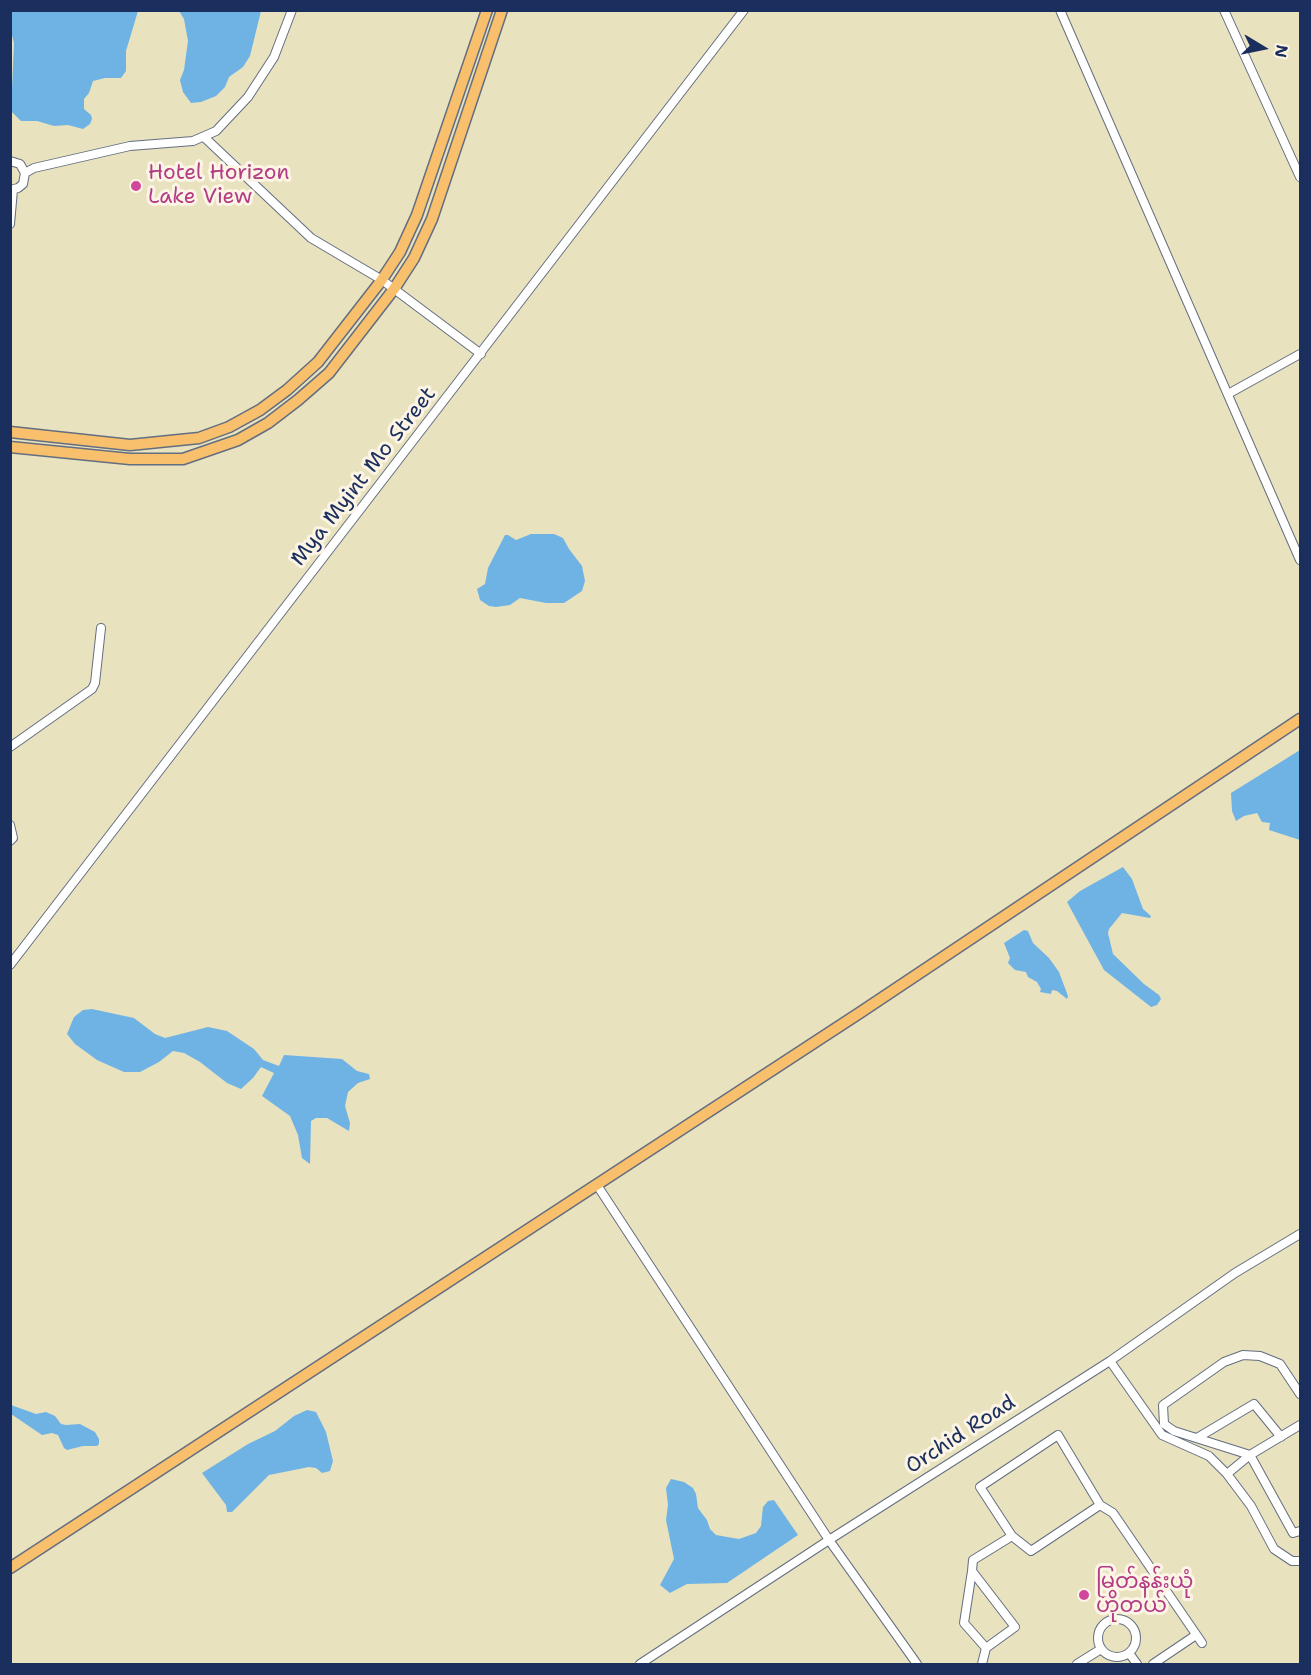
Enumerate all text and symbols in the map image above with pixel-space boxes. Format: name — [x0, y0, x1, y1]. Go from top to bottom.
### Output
north arrow — [1233, 18, 1293, 78]
text: N — [1270, 43, 1293, 59]
place label: Hotel Horizon Lake View — [148, 161, 289, 211]
marker: Hotel Horizon Lake View — [129, 179, 143, 193]
street label: Mya Myint Mo Street — [286, 382, 442, 572]
street label: Orchid Road — [901, 1390, 1021, 1480]
place label: မြတ်နန်းယုံ ဟိုတယ် — [1096, 1570, 1193, 1620]
marker: မြတ်နန်းယုံ ဟိုတယ် — [1077, 1588, 1091, 1602]

